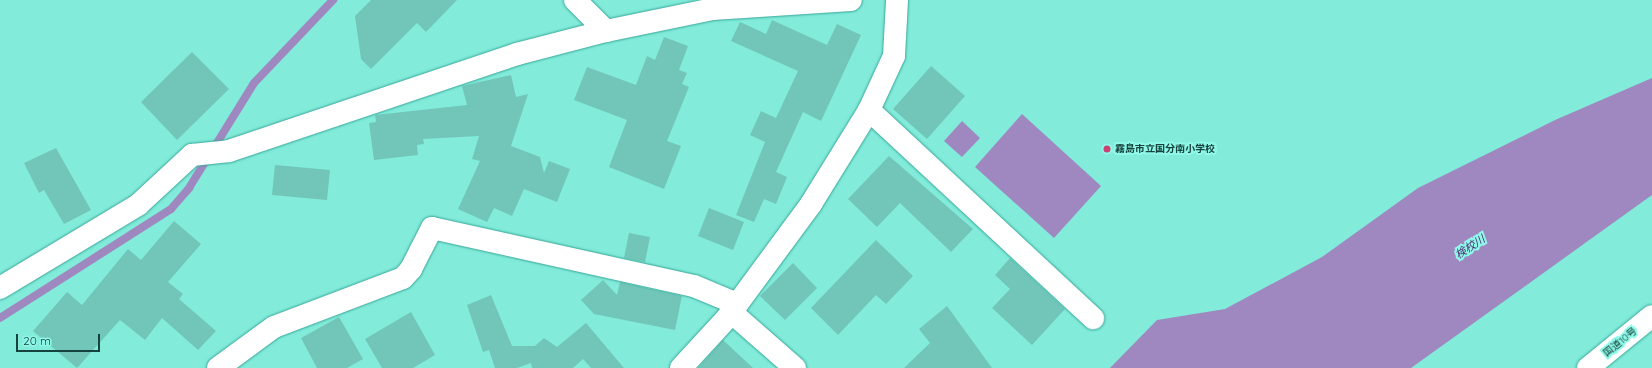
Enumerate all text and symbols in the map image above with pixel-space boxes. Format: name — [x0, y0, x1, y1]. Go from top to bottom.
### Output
place label: 霧島市立国分南小学校 — [1115, 143, 1215, 155]
marker: 霧島市立国分南小学校 — [1102, 144, 1112, 154]
water label: 検校川 — [1453, 232, 1487, 262]
street label: 国道10号 — [1601, 325, 1639, 359]
scale bar — [18, 326, 102, 352]
text: 20 m — [23, 333, 51, 348]

